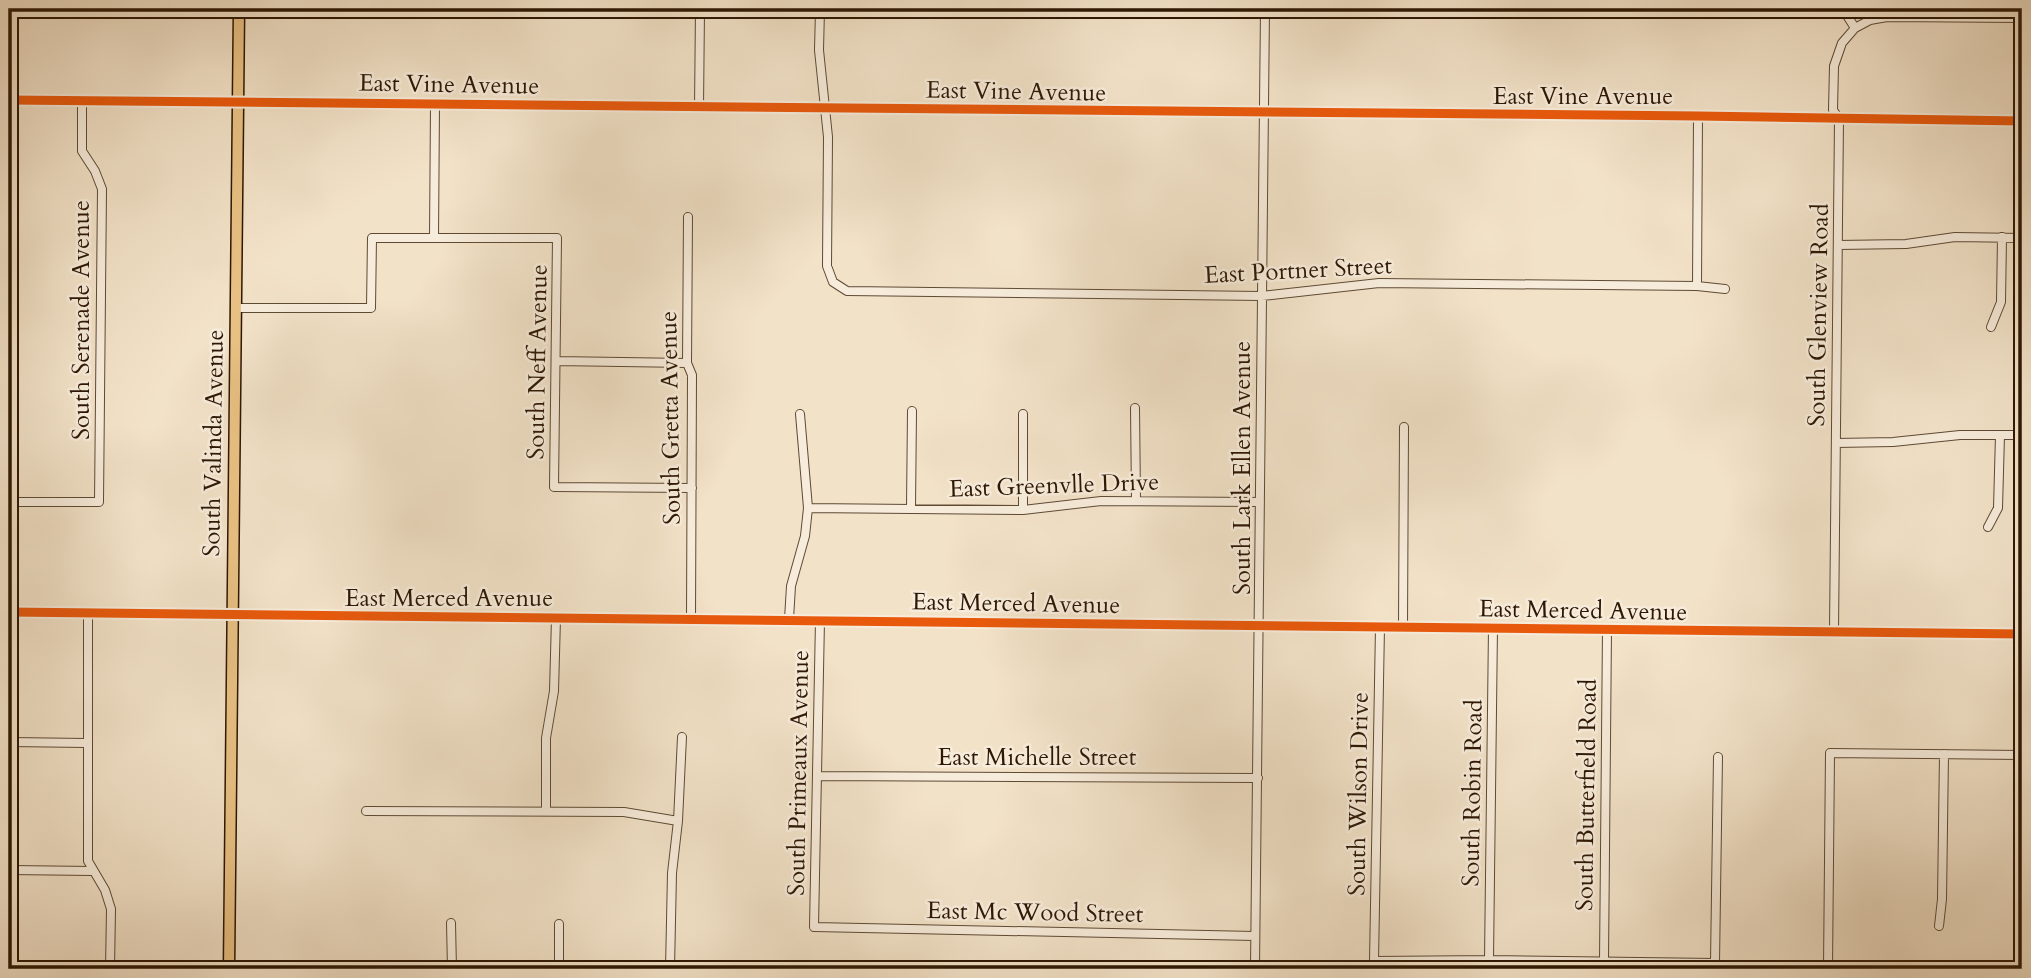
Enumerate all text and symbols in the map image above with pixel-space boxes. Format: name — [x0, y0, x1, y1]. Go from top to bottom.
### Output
street label: East Vine Avenue — [358, 66, 539, 103]
street label: East Vine Avenue — [925, 73, 1106, 110]
street label: East Vine Avenue — [1493, 80, 1673, 113]
street label: South Serenade Avenue — [65, 200, 98, 440]
street label: South Glenview Road — [1800, 203, 1837, 427]
street label: East Portner Street — [1203, 249, 1393, 292]
street label: South Neff Avenue — [519, 264, 556, 460]
street label: South Gretta Avenue — [652, 311, 689, 525]
street label: South Valinda Avenue — [195, 329, 232, 557]
street label: South Lark Ellen Avenue — [1226, 341, 1259, 595]
street label: East Greenvlle Drive — [948, 465, 1160, 506]
street label: East Merced Avenue — [345, 582, 553, 615]
street label: East Merced Avenue — [912, 585, 1120, 622]
street label: East Merced Avenue — [1479, 592, 1687, 629]
street label: South Primeaux Avenue — [780, 650, 817, 896]
street label: South Butterfield Road — [1568, 678, 1605, 911]
street label: South Wilson Drive — [1340, 692, 1377, 896]
street label: South Robin Road — [1454, 699, 1491, 887]
street label: East Michelle Street — [938, 741, 1137, 774]
street label: East Mc Wood Street — [926, 894, 1144, 931]

